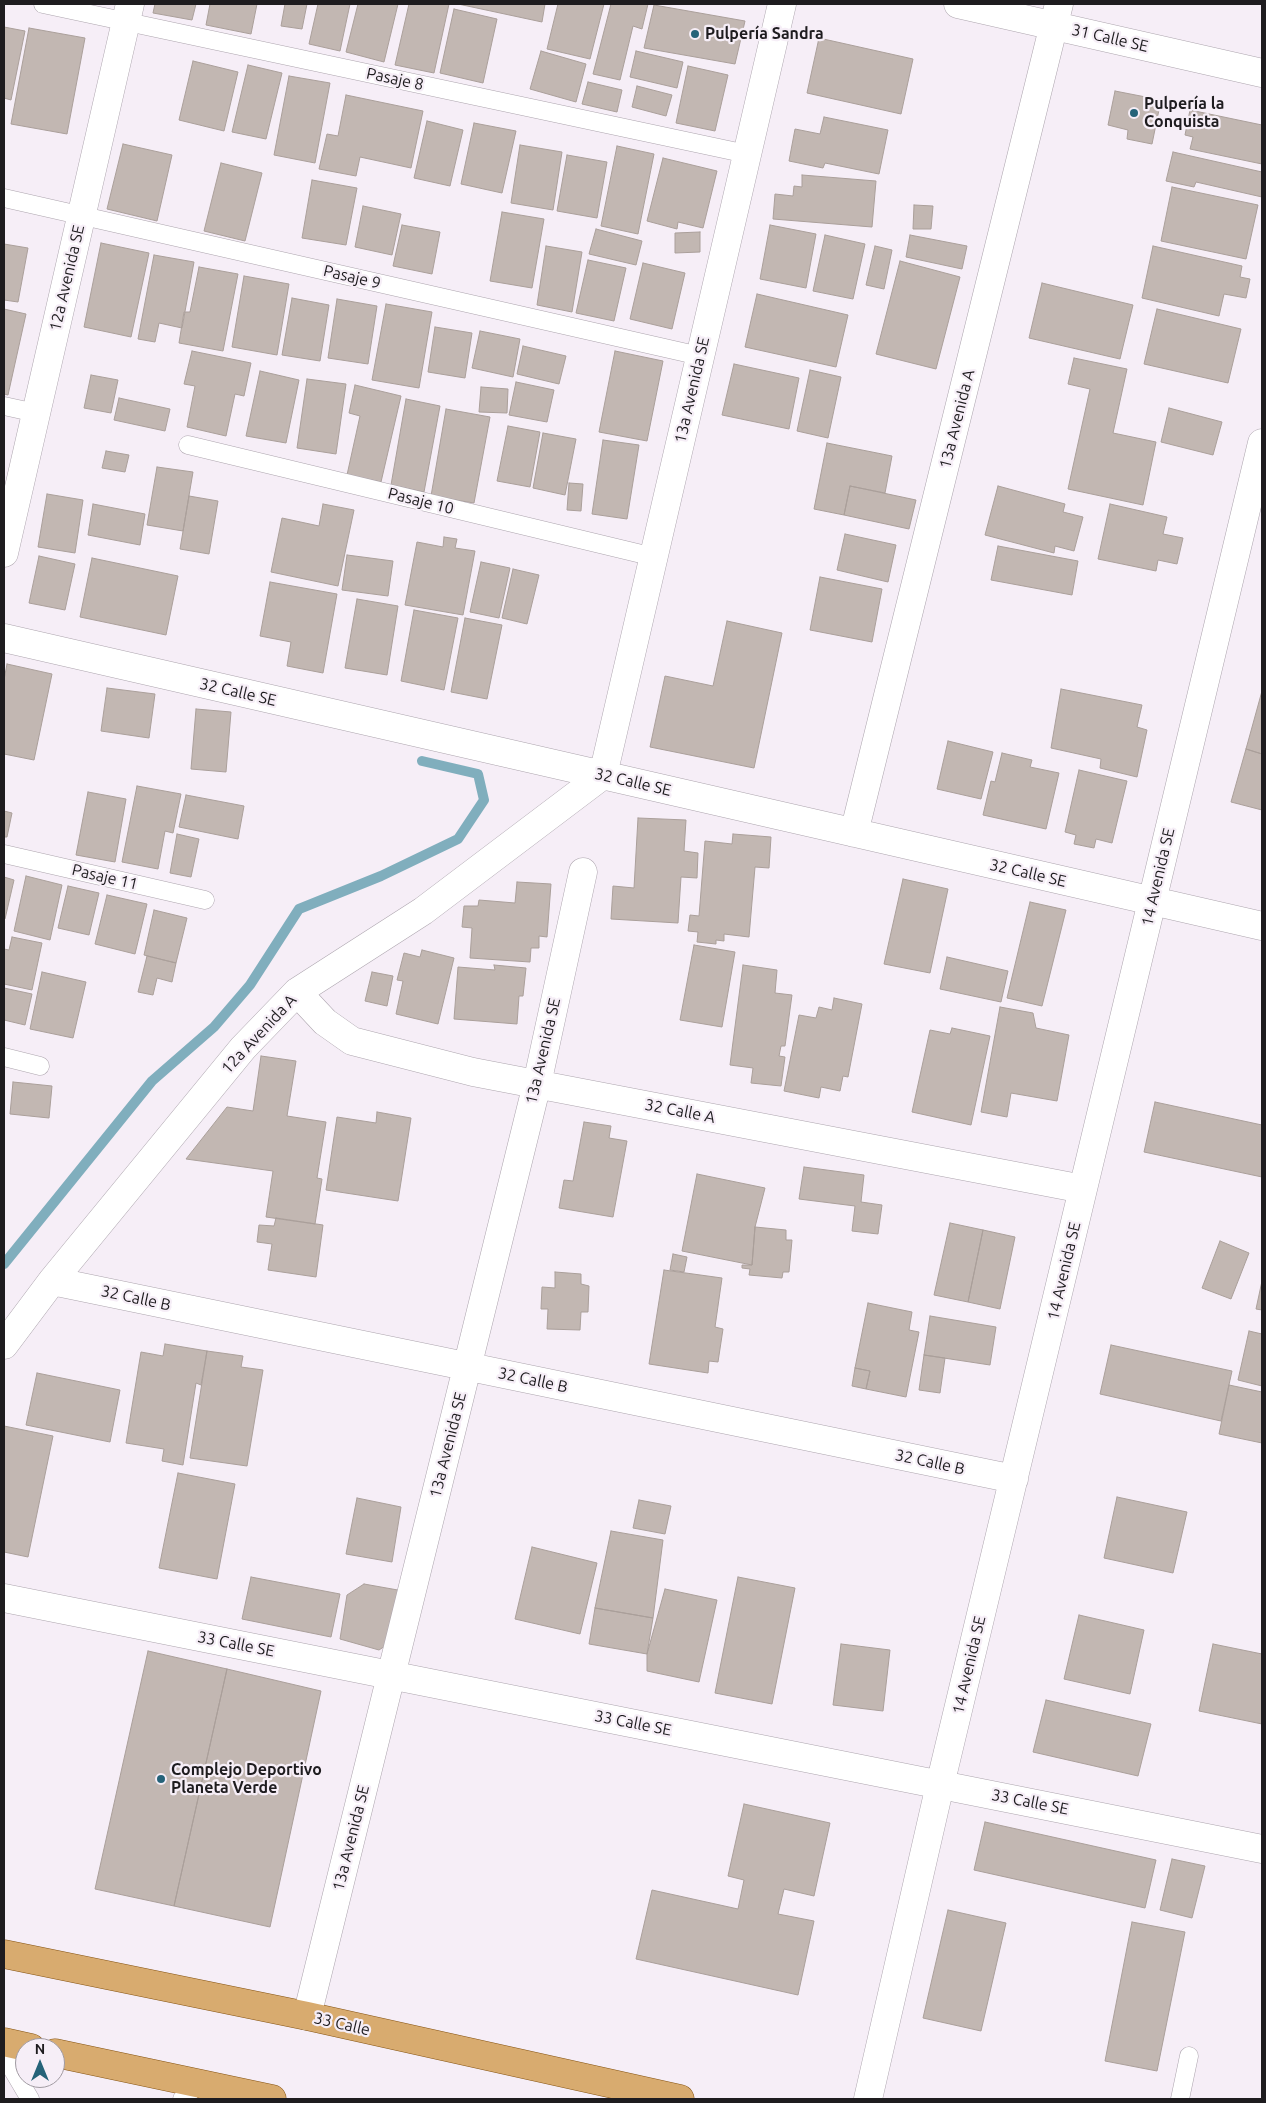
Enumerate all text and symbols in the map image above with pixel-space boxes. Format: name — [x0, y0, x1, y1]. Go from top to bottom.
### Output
street label: 31 Calle SE — [1070, 20, 1150, 56]
place label: Pulpería Sandra — [705, 24, 824, 44]
marker: Pulpería Sandra — [689, 28, 701, 40]
street label: Pasaje 8 — [365, 64, 425, 94]
place label: Pulpería la Conquista — [1144, 94, 1224, 132]
marker: Pulpería la Conquista — [1128, 107, 1140, 119]
street label: 12a Avenida SE — [45, 223, 89, 333]
street label: Pasaje 9 — [321, 261, 383, 293]
street label: 13a Avenida SE — [670, 335, 714, 445]
street label: 13a Avenida A — [935, 367, 979, 471]
street label: Pasaje 10 — [386, 484, 456, 518]
street label: 32 Calle SE — [198, 674, 278, 710]
street label: 32 Calle SE — [593, 764, 673, 800]
street label: 14 Avenida SE — [1137, 826, 1179, 928]
street label: 32 Calle SE — [988, 855, 1068, 891]
street label: Pasaje 11 — [70, 860, 140, 894]
street label: 12a Avenida A — [217, 990, 301, 1078]
street label: 13a Avenida SE — [521, 996, 565, 1106]
street label: 32 Calle A — [643, 1095, 717, 1127]
street label: 14 Avenida SE — [1043, 1220, 1085, 1322]
street label: 32 Calle B — [99, 1281, 173, 1315]
street label: 32 Calle B — [496, 1363, 570, 1397]
street label: 13a Avenida SE — [426, 1390, 470, 1500]
street label: 32 Calle B — [893, 1445, 967, 1479]
street label: 14 Avenida SE — [948, 1614, 990, 1716]
street label: 33 Calle SE — [196, 1627, 276, 1661]
street label: 33 Calle SE — [593, 1706, 673, 1740]
place label: Complejo Deportivo Planeta Verde — [171, 1760, 322, 1798]
marker: Complejo Deportivo Planeta Verde — [155, 1773, 167, 1785]
street label: 13a Avenida SE — [329, 1783, 373, 1893]
street label: 33 Calle SE — [990, 1785, 1070, 1819]
street label: 33 Calle — [312, 2008, 372, 2040]
north arrow — [15, 2038, 65, 2088]
text: N — [35, 2041, 45, 2057]

